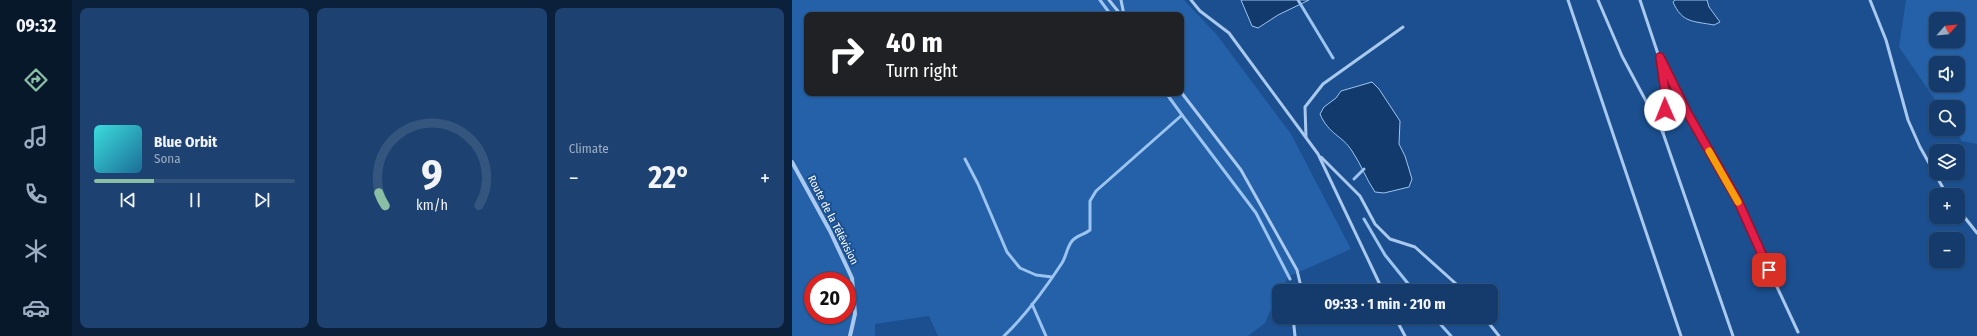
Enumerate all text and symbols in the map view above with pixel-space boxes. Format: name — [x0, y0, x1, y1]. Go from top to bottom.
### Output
north arrow — [1929, 12, 1965, 48]
map controls — [1929, 12, 1965, 268]
text: 09:32 — [16, 15, 56, 37]
text: 40 m — [886, 26, 943, 59]
icon: right — [820, 28, 872, 80]
button: sound — [1929, 56, 1965, 92]
text: Turn right — [886, 60, 958, 82]
icon: directions — [22, 66, 50, 94]
position arrow — [1644, 89, 1686, 131]
button: search — [1929, 100, 1965, 136]
icon: music — [22, 123, 50, 151]
text: Blue Orbit — [154, 133, 217, 151]
text: Climate — [569, 141, 609, 156]
button: layers — [1929, 144, 1965, 180]
text: 9 — [421, 150, 443, 200]
text: Sona — [154, 151, 181, 166]
text: 22° — [648, 160, 690, 196]
text: − — [569, 165, 579, 192]
text: + — [760, 165, 770, 192]
street label: Route de la Télévision — [805, 173, 861, 267]
icon: phone — [22, 180, 50, 208]
button: + — [1929, 188, 1965, 224]
icon: previous — [117, 189, 139, 211]
icon: pause — [184, 189, 206, 211]
icon: next — [251, 189, 273, 211]
text: km/h — [416, 197, 448, 214]
button: − — [1929, 232, 1965, 268]
icon: climate — [22, 237, 50, 265]
pin — [1752, 253, 1786, 287]
icon: arrive — [1758, 259, 1780, 281]
speed limit sign: 20 — [804, 272, 856, 324]
icon: car — [22, 294, 50, 322]
text: 09:33 · 1 min · 210 m — [1324, 295, 1446, 313]

